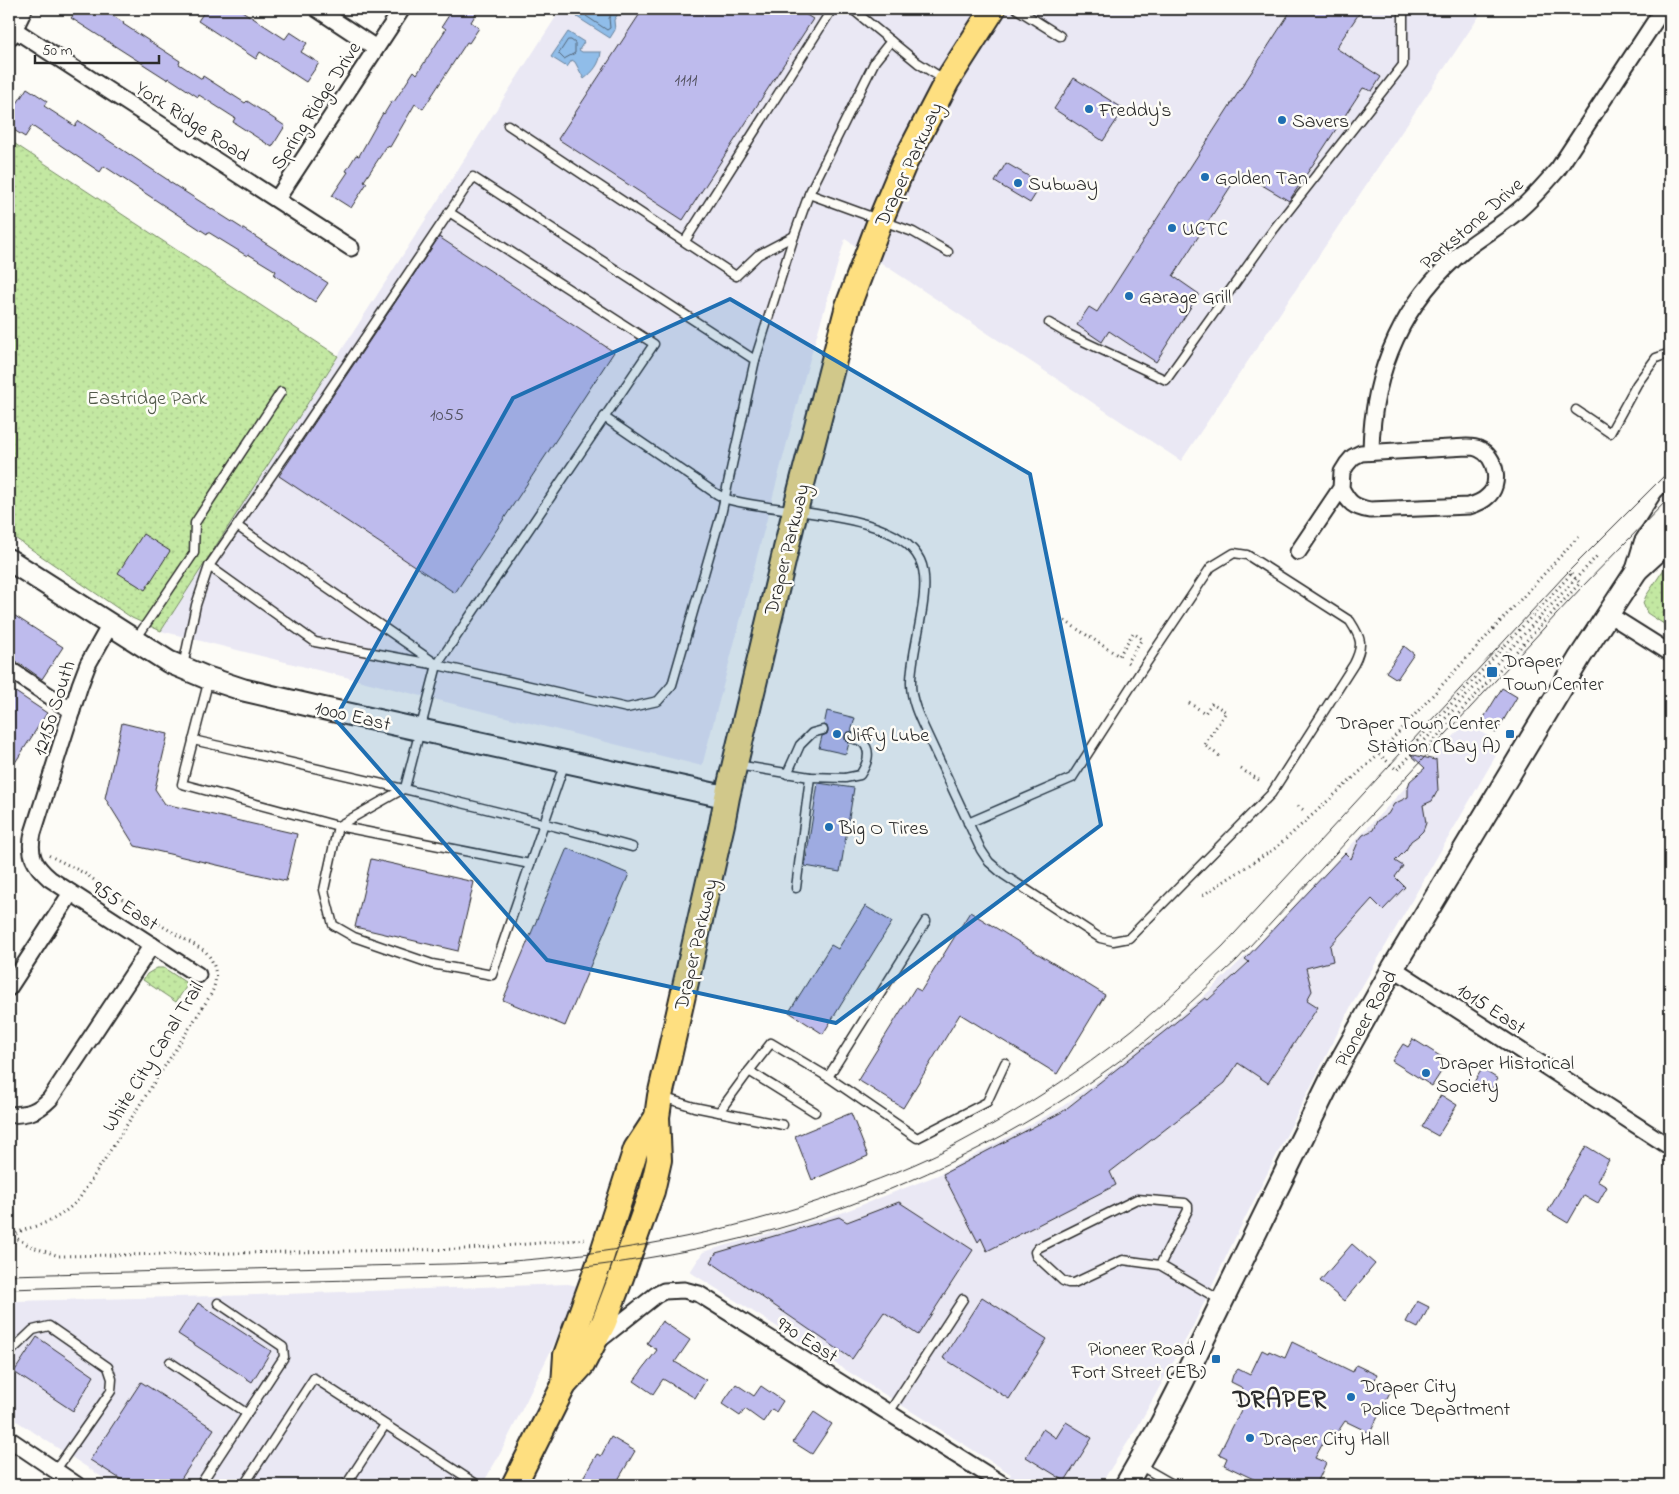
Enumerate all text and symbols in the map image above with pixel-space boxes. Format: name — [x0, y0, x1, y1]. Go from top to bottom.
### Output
scale bar — [35, 32, 159, 64]
street label: Spring Ridge Drive — [265, 36, 370, 177]
text: 50 m — [42, 40, 73, 62]
house number: 1111 — [675, 68, 698, 94]
street label: York Ridge Road — [128, 75, 255, 172]
place label: Freddy's — [1098, 97, 1171, 126]
street label: Draper Parkway — [868, 98, 952, 233]
marker: Freddy's — [1083, 103, 1095, 115]
place label: Savers — [1292, 108, 1349, 137]
marker: Savers — [1276, 114, 1288, 126]
place label: Golden Tan — [1215, 165, 1308, 194]
place label: Subway — [1028, 171, 1098, 200]
marker: Golden Tan — [1199, 171, 1211, 183]
street label: Parkstone Drive — [1414, 172, 1531, 278]
marker: Subway — [1012, 177, 1024, 189]
place label: UCTC — [1182, 216, 1228, 245]
marker: UCTC — [1166, 222, 1178, 234]
place label: Garage Grill — [1139, 284, 1231, 314]
marker: Garage Grill — [1123, 290, 1135, 302]
park label: Eastridge Park — [87, 385, 207, 415]
house number: 1055 — [430, 403, 464, 429]
street label: Draper Parkway — [758, 481, 819, 619]
place label: Draper Town Center — [1502, 648, 1605, 700]
street label: 12150 South — [26, 657, 84, 760]
marker: Draper Town Center — [1485, 665, 1499, 679]
street label: 1000 East — [312, 695, 394, 740]
place label: Draper Town Center Station (Bay A) — [1336, 710, 1501, 762]
place label: Jiffy Lube — [847, 722, 929, 751]
marker: Jiffy Lube — [831, 728, 843, 740]
marker: Draper Town Center Station (Bay A) — [1504, 728, 1516, 740]
place label: Big O Tires — [838, 815, 929, 845]
marker: Big O Tires — [823, 821, 835, 833]
street label: 955 East — [86, 875, 164, 939]
street label: Draper Parkway — [668, 876, 727, 1014]
street label: Pioneer Road — [1329, 965, 1406, 1073]
street label: White City Canal Trail — [96, 976, 212, 1138]
street label: 1015 East — [1450, 977, 1531, 1044]
place label: Draper Historical Society — [1435, 1050, 1574, 1102]
marker: Draper Historical Society — [1420, 1067, 1432, 1079]
street label: 970 East — [770, 1311, 843, 1372]
place label: Pioneer Road / Fort Street (EB) — [1070, 1336, 1206, 1388]
marker: Pioneer Road / Fort Street (EB) — [1210, 1353, 1222, 1365]
place label: Draper City Police Department — [1360, 1373, 1511, 1425]
district label: DRAPER — [1232, 1383, 1327, 1419]
marker: Draper City Police Department — [1345, 1391, 1357, 1403]
place label: Draper City Hall — [1259, 1426, 1389, 1455]
marker: Draper City Hall — [1244, 1432, 1256, 1444]

